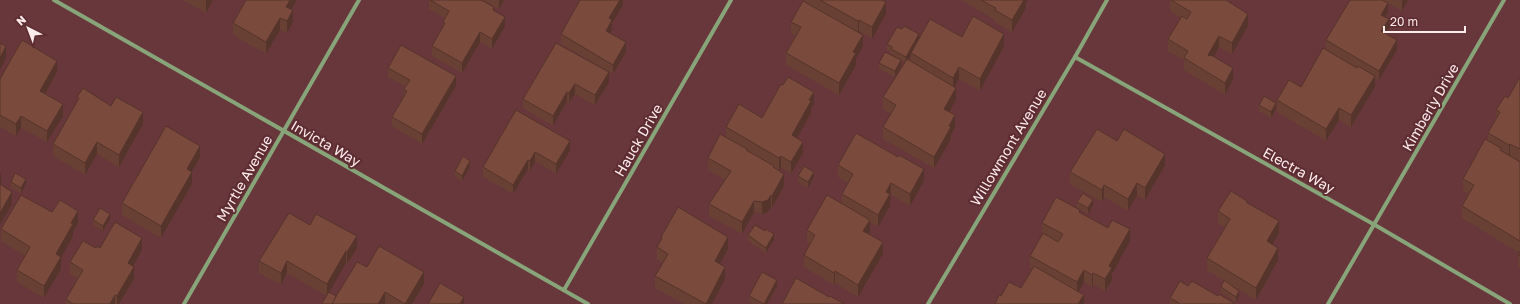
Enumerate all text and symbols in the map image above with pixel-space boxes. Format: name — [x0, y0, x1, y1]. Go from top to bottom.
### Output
north arrow — [8, 8, 48, 48]
scale bar — [1384, 8, 1465, 34]
text: N — [14, 13, 28, 28]
text: 20 m — [1390, 14, 1418, 29]
street label: Kimberly Drive — [1398, 60, 1462, 154]
street label: Willowmont Avenue — [966, 85, 1050, 209]
street label: Hauck Drive — [610, 101, 666, 179]
street label: Invicta Way — [288, 116, 364, 170]
street label: Myrtle Avenue — [212, 132, 276, 224]
street label: Electra Way — [1260, 143, 1338, 197]

